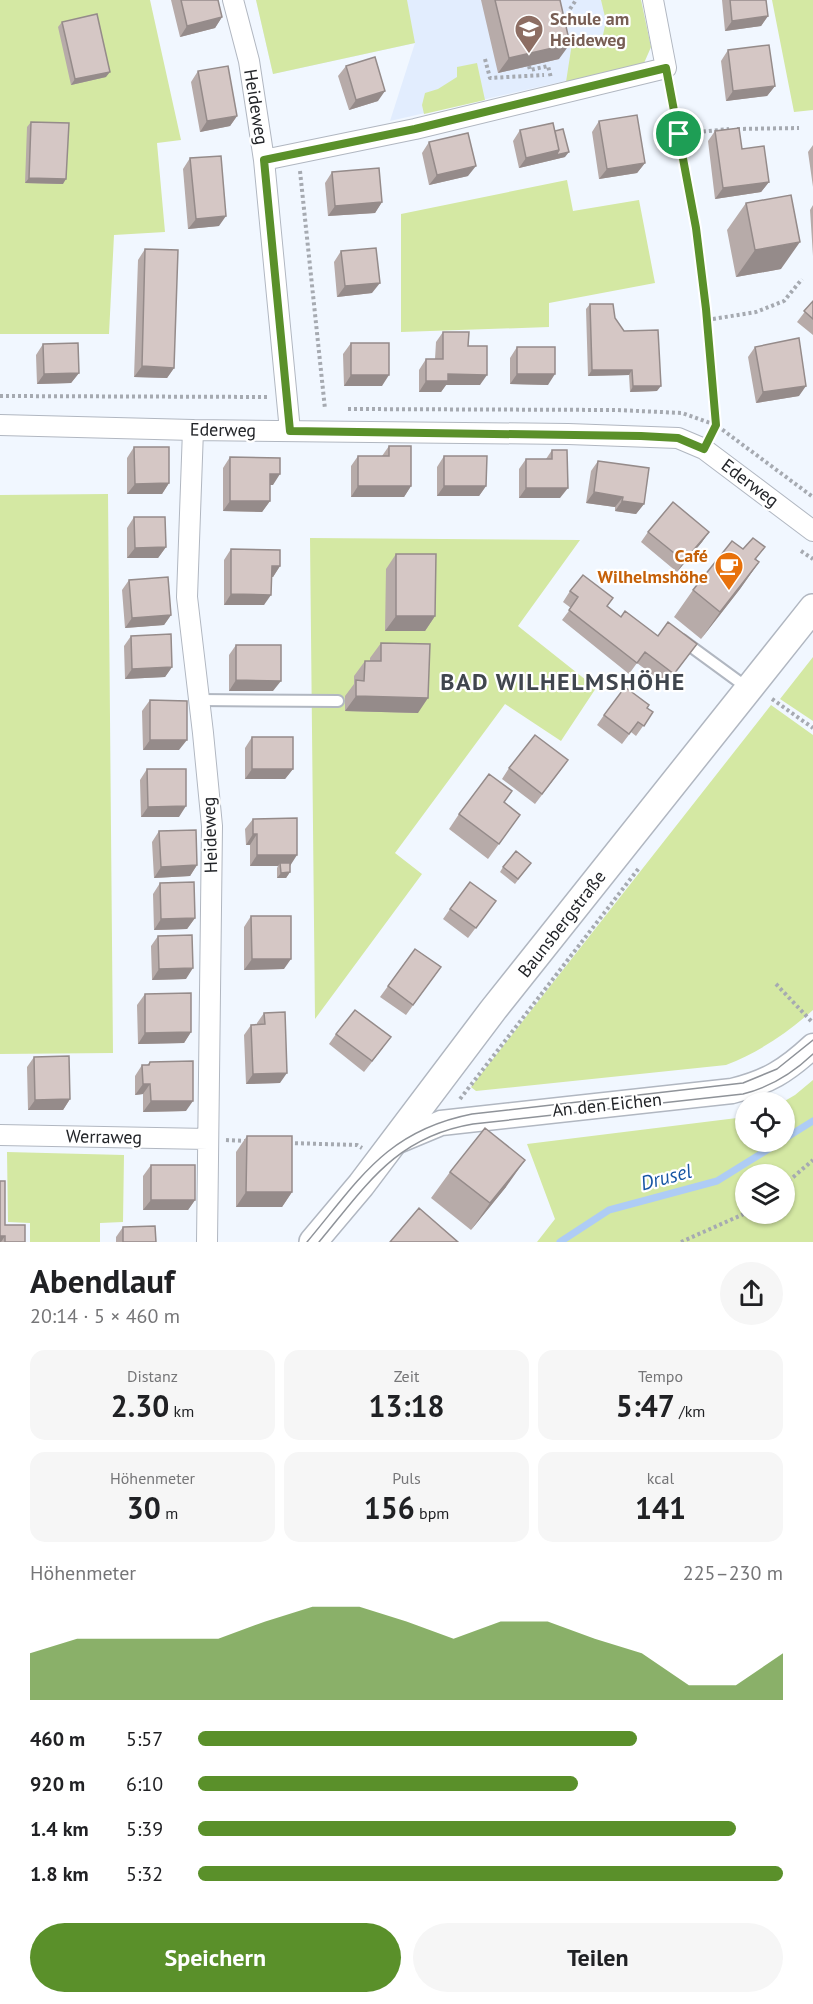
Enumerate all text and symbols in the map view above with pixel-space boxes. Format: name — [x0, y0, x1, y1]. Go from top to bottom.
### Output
place label: Schule am Heideweg — [550, 7, 629, 51]
school or university icon: Schule am Heideweg — [513, 13, 545, 55]
street label: Heideweg — [239, 67, 274, 146]
pin — [653, 108, 704, 159]
icon: arrive — [662, 117, 695, 150]
street label: Ederweg — [190, 417, 256, 442]
street label: Ederweg — [717, 453, 784, 512]
place label: Café Wilhelmshöhe — [598, 544, 708, 588]
cafe icon: Café Wilhelmshöhe — [713, 550, 745, 592]
district label: BAD WILHELMSHÖHE — [440, 666, 686, 697]
street label: Heideweg — [197, 796, 222, 874]
street label: Baunsbergstraße — [513, 865, 611, 982]
street label: An den Eichen — [551, 1087, 663, 1122]
map controls — [735, 1092, 795, 1224]
button: locate — [735, 1092, 795, 1152]
street label: Werraweg — [66, 1124, 142, 1149]
water label: Drusel — [638, 1158, 695, 1196]
button: layers — [735, 1164, 795, 1224]
text: Abendlauf — [30, 1259, 175, 1302]
button: share — [720, 1262, 783, 1325]
text: 20:14 · 5 × 460 m — [30, 1303, 180, 1329]
text: Distanz — [127, 1366, 178, 1386]
text: Zeit — [394, 1366, 419, 1386]
text: Tempo — [638, 1366, 683, 1386]
text: 2.30 — [111, 1386, 169, 1425]
text: 13:18 — [368, 1386, 445, 1425]
text: 5:47 — [616, 1386, 675, 1425]
text: km — [169, 1401, 194, 1421]
text: /km — [675, 1401, 705, 1421]
text: Höhenmeter — [110, 1468, 195, 1488]
text: Puls — [392, 1468, 421, 1488]
text: kcal — [647, 1468, 674, 1488]
text: 30 — [127, 1488, 161, 1527]
text: 156 — [364, 1488, 415, 1527]
text: 141 — [635, 1488, 686, 1527]
text: m — [161, 1503, 178, 1523]
text: bpm — [415, 1503, 449, 1523]
text: Höhenmeter — [30, 1560, 136, 1586]
text: 225–230 m — [683, 1560, 783, 1586]
text: 460 m — [30, 1726, 85, 1752]
text: 5:57 — [126, 1726, 163, 1752]
text: 920 m — [30, 1771, 85, 1797]
text: 6:10 — [126, 1771, 163, 1797]
text: 1.4 km — [30, 1816, 89, 1842]
text: 5:39 — [126, 1816, 163, 1842]
text: 1.8 km — [30, 1861, 89, 1887]
text: 5:32 — [126, 1861, 163, 1887]
button: Speichern — [30, 1923, 401, 1992]
button: Teilen — [413, 1923, 783, 1992]

